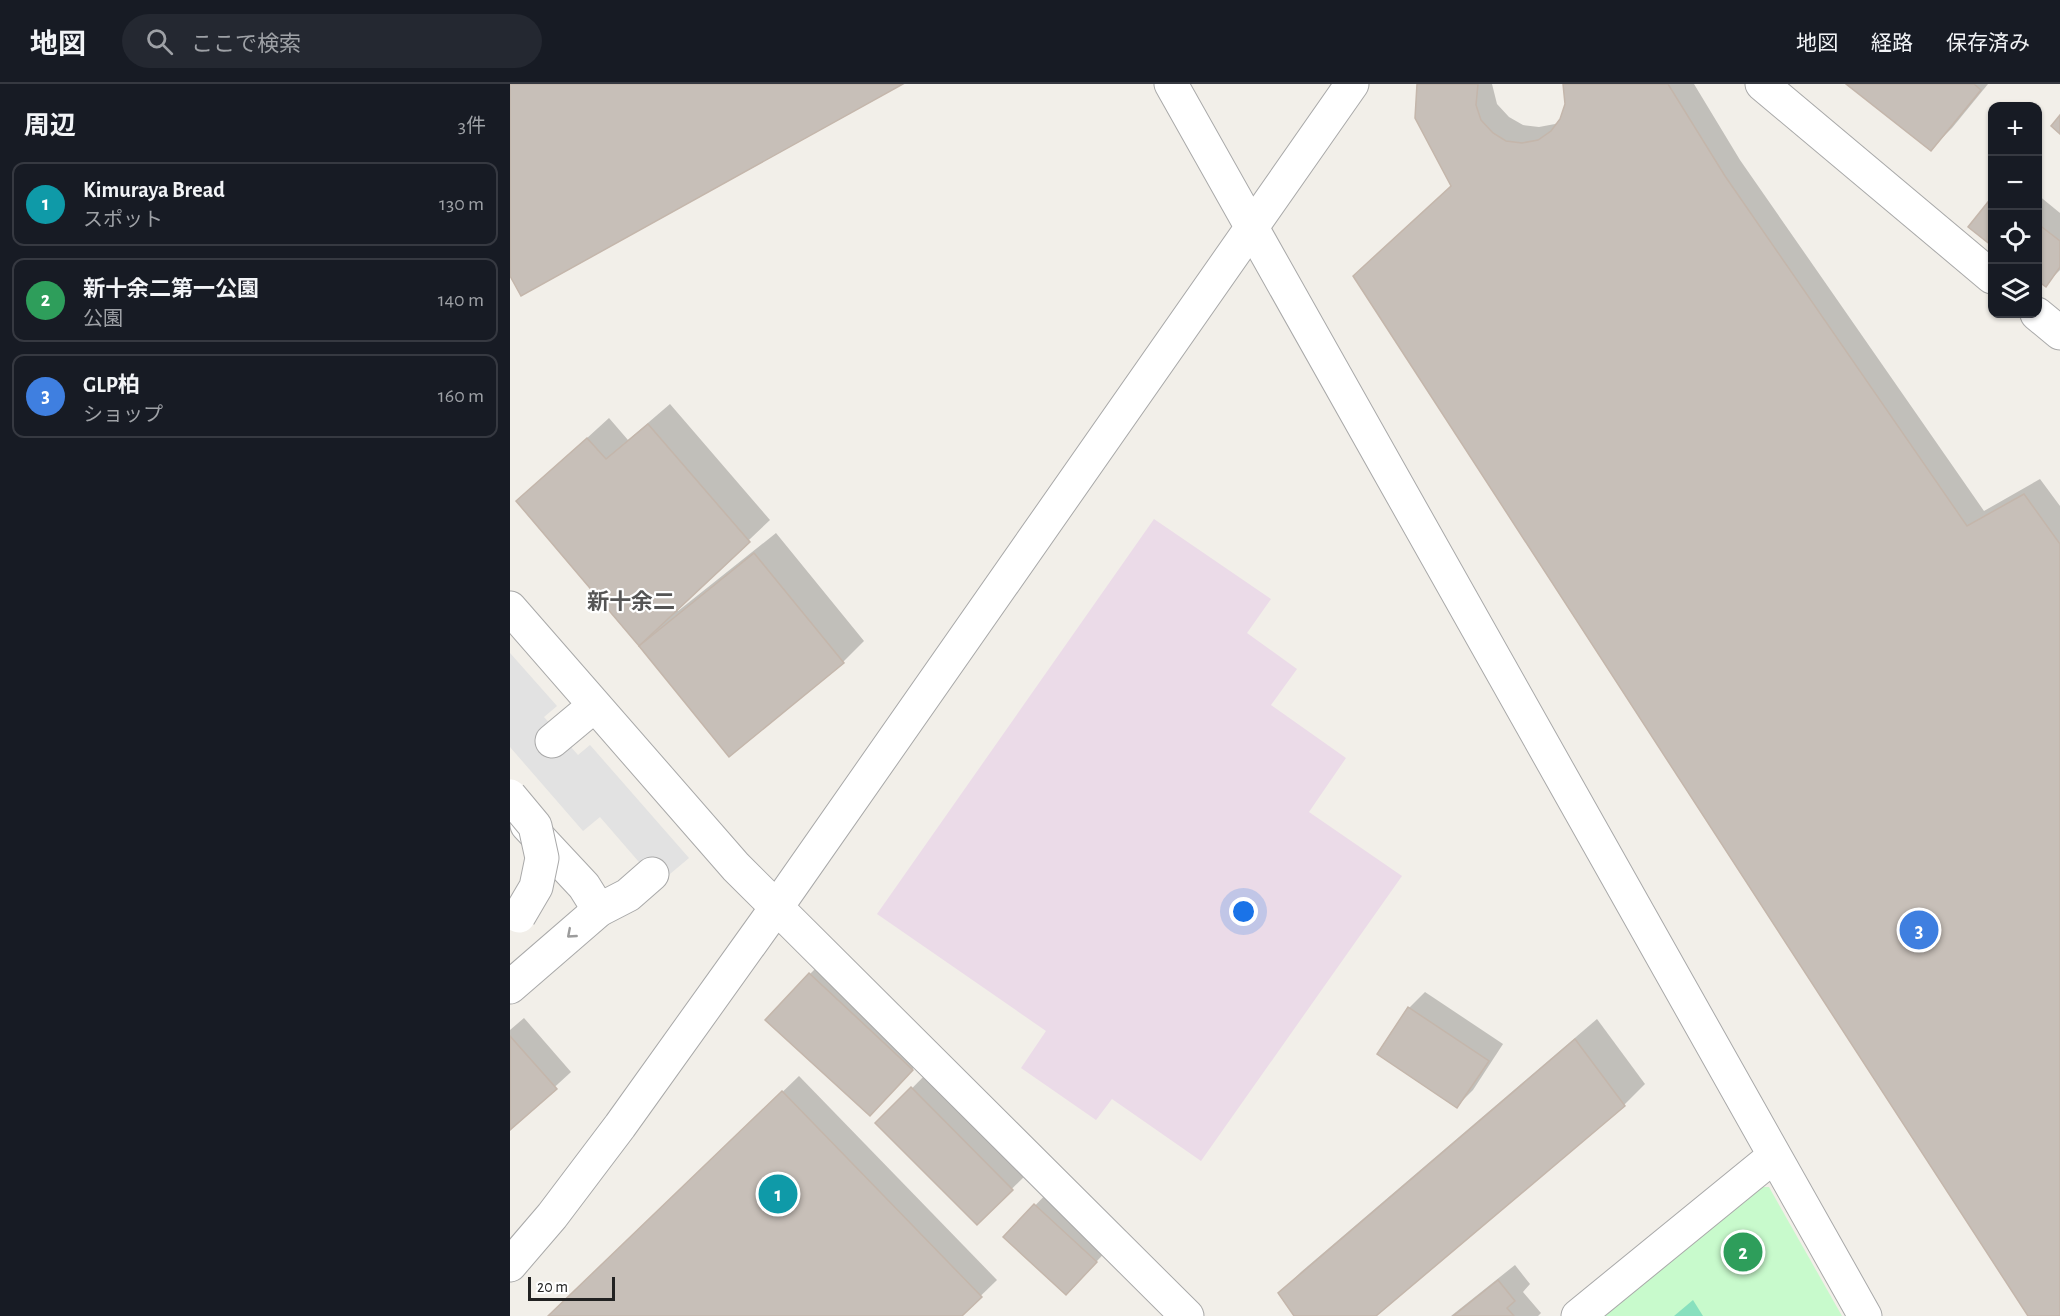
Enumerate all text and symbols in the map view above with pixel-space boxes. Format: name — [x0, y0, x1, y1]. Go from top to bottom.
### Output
search box — [122, 14, 542, 68]
icon: search — [143, 25, 176, 58]
text: 地図 — [30, 31, 86, 59]
text: ここで検索 — [191, 33, 301, 55]
text: 地図 — [1796, 33, 1838, 54]
text: 経路 — [1871, 33, 1913, 54]
text: 保存済み — [1946, 33, 2030, 54]
map controls — [1988, 102, 2042, 318]
button: + — [1988, 102, 2042, 156]
text: 周辺 — [24, 113, 76, 139]
text: 3件 — [458, 116, 486, 136]
button: − — [1988, 156, 2042, 210]
text: Kimuraya Bread — [83, 179, 225, 201]
text: 1 — [42, 194, 49, 214]
text: 130 m — [439, 194, 484, 214]
text: スポット — [83, 210, 163, 230]
button: locate — [1988, 210, 2042, 264]
button: layers — [1988, 264, 2042, 318]
text: 新十余二第一公園 — [83, 278, 259, 300]
text: 2 — [41, 290, 50, 310]
text: 140 m — [438, 290, 484, 310]
text: 公園 — [83, 309, 123, 329]
text: GLP柏 — [83, 374, 140, 396]
text: 3 — [41, 386, 50, 406]
text: 160 m — [438, 386, 484, 406]
text: ショップ — [83, 405, 163, 425]
district label: 新十余二 — [587, 590, 675, 613]
your location — [1229, 897, 1258, 926]
pin: 3 — [1900, 908, 1938, 952]
one-way arrow — [568, 927, 578, 938]
pin: 1 — [758, 1172, 798, 1216]
pin: 2 — [1724, 1230, 1762, 1274]
scale bar — [528, 1274, 615, 1302]
text: 20 m — [537, 1279, 568, 1295]

